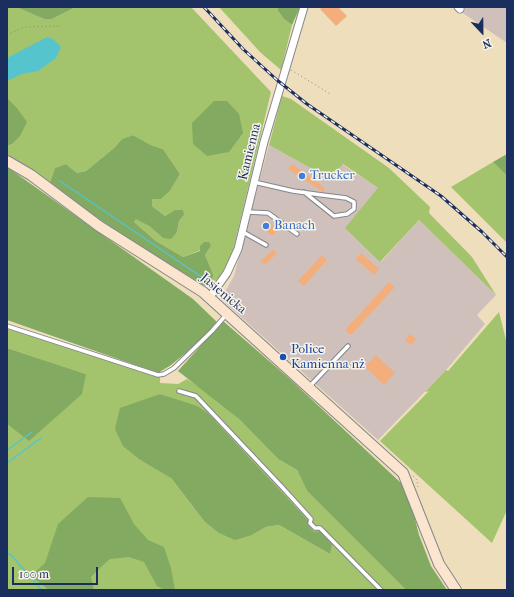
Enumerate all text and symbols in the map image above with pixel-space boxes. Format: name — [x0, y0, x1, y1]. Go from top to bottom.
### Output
north arrow — [462, 12, 502, 52]
text: N — [480, 36, 493, 51]
street label: Kamienna — [235, 122, 265, 182]
place label: Trucker — [310, 168, 355, 184]
marker: Trucker — [297, 171, 307, 181]
place label: Banach — [274, 218, 315, 234]
marker: Banach — [261, 221, 271, 231]
street label: Jasienicka — [197, 270, 249, 318]
place label: Police Kamienna nż — [291, 342, 365, 373]
marker: Police Kamienna nż — [278, 352, 288, 362]
scale bar — [14, 559, 100, 585]
text: 100 m — [19, 567, 49, 581]

